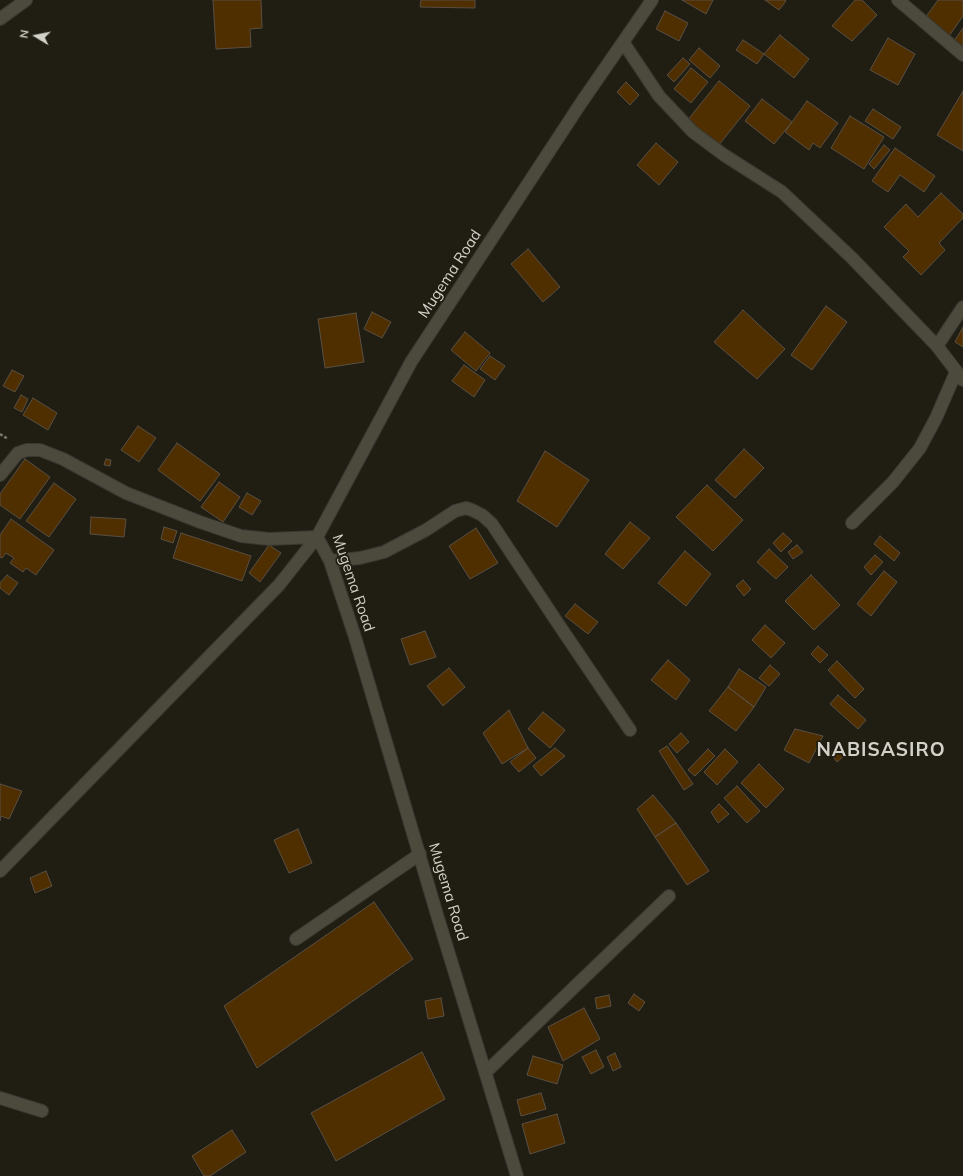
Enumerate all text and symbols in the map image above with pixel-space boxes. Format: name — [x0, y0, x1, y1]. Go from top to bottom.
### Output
north arrow — [16, 16, 56, 56]
text: N — [17, 29, 32, 39]
street label: Mugema Road — [415, 226, 485, 322]
street label: Mugema Road — [328, 532, 378, 634]
district label: NABISASIRO — [816, 739, 946, 761]
street label: Mugema Road — [425, 841, 471, 943]

